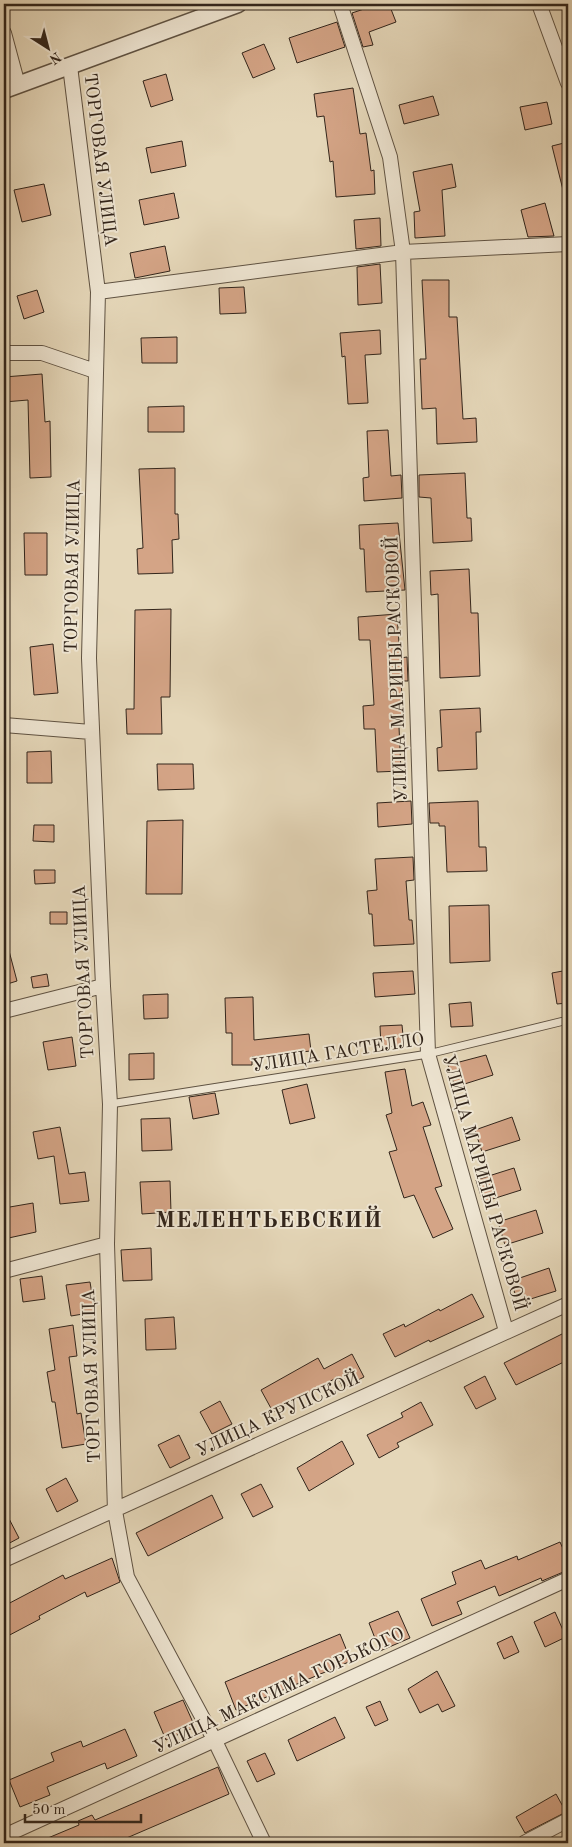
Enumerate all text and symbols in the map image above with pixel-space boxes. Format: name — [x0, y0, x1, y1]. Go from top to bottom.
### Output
north arrow — [22, 22, 72, 72]
text: N — [46, 49, 63, 67]
street label: ТОРГОВАЯ УЛИЦА — [80, 72, 120, 248]
street label: ТОРГОВАЯ УЛИЦА — [62, 478, 84, 653]
street label: УЛИЦА МАРИНЫ РАСКОВОЙ — [379, 536, 411, 802]
street label: ТОРГОВАЯ УЛИЦА — [70, 884, 98, 1060]
street label: УЛИЦА ГАСТЕЛЛО — [250, 1030, 426, 1076]
street label: УЛИЦА МАРИНЫ РАСКОВОЙ — [439, 1052, 533, 1313]
district label: МЕЛЕНТЬЕВСКИЙ — [155, 1205, 383, 1232]
street label: ТОРГОВАЯ УЛИЦА — [80, 1288, 104, 1463]
street label: УЛИЦА КРУПСКОЙ — [192, 1366, 363, 1461]
street label: УЛИЦА МАКСИМА ГОРЬКОГО — [151, 1625, 407, 1757]
scale bar — [25, 1792, 141, 1824]
text: 50 m — [32, 1803, 66, 1818]

